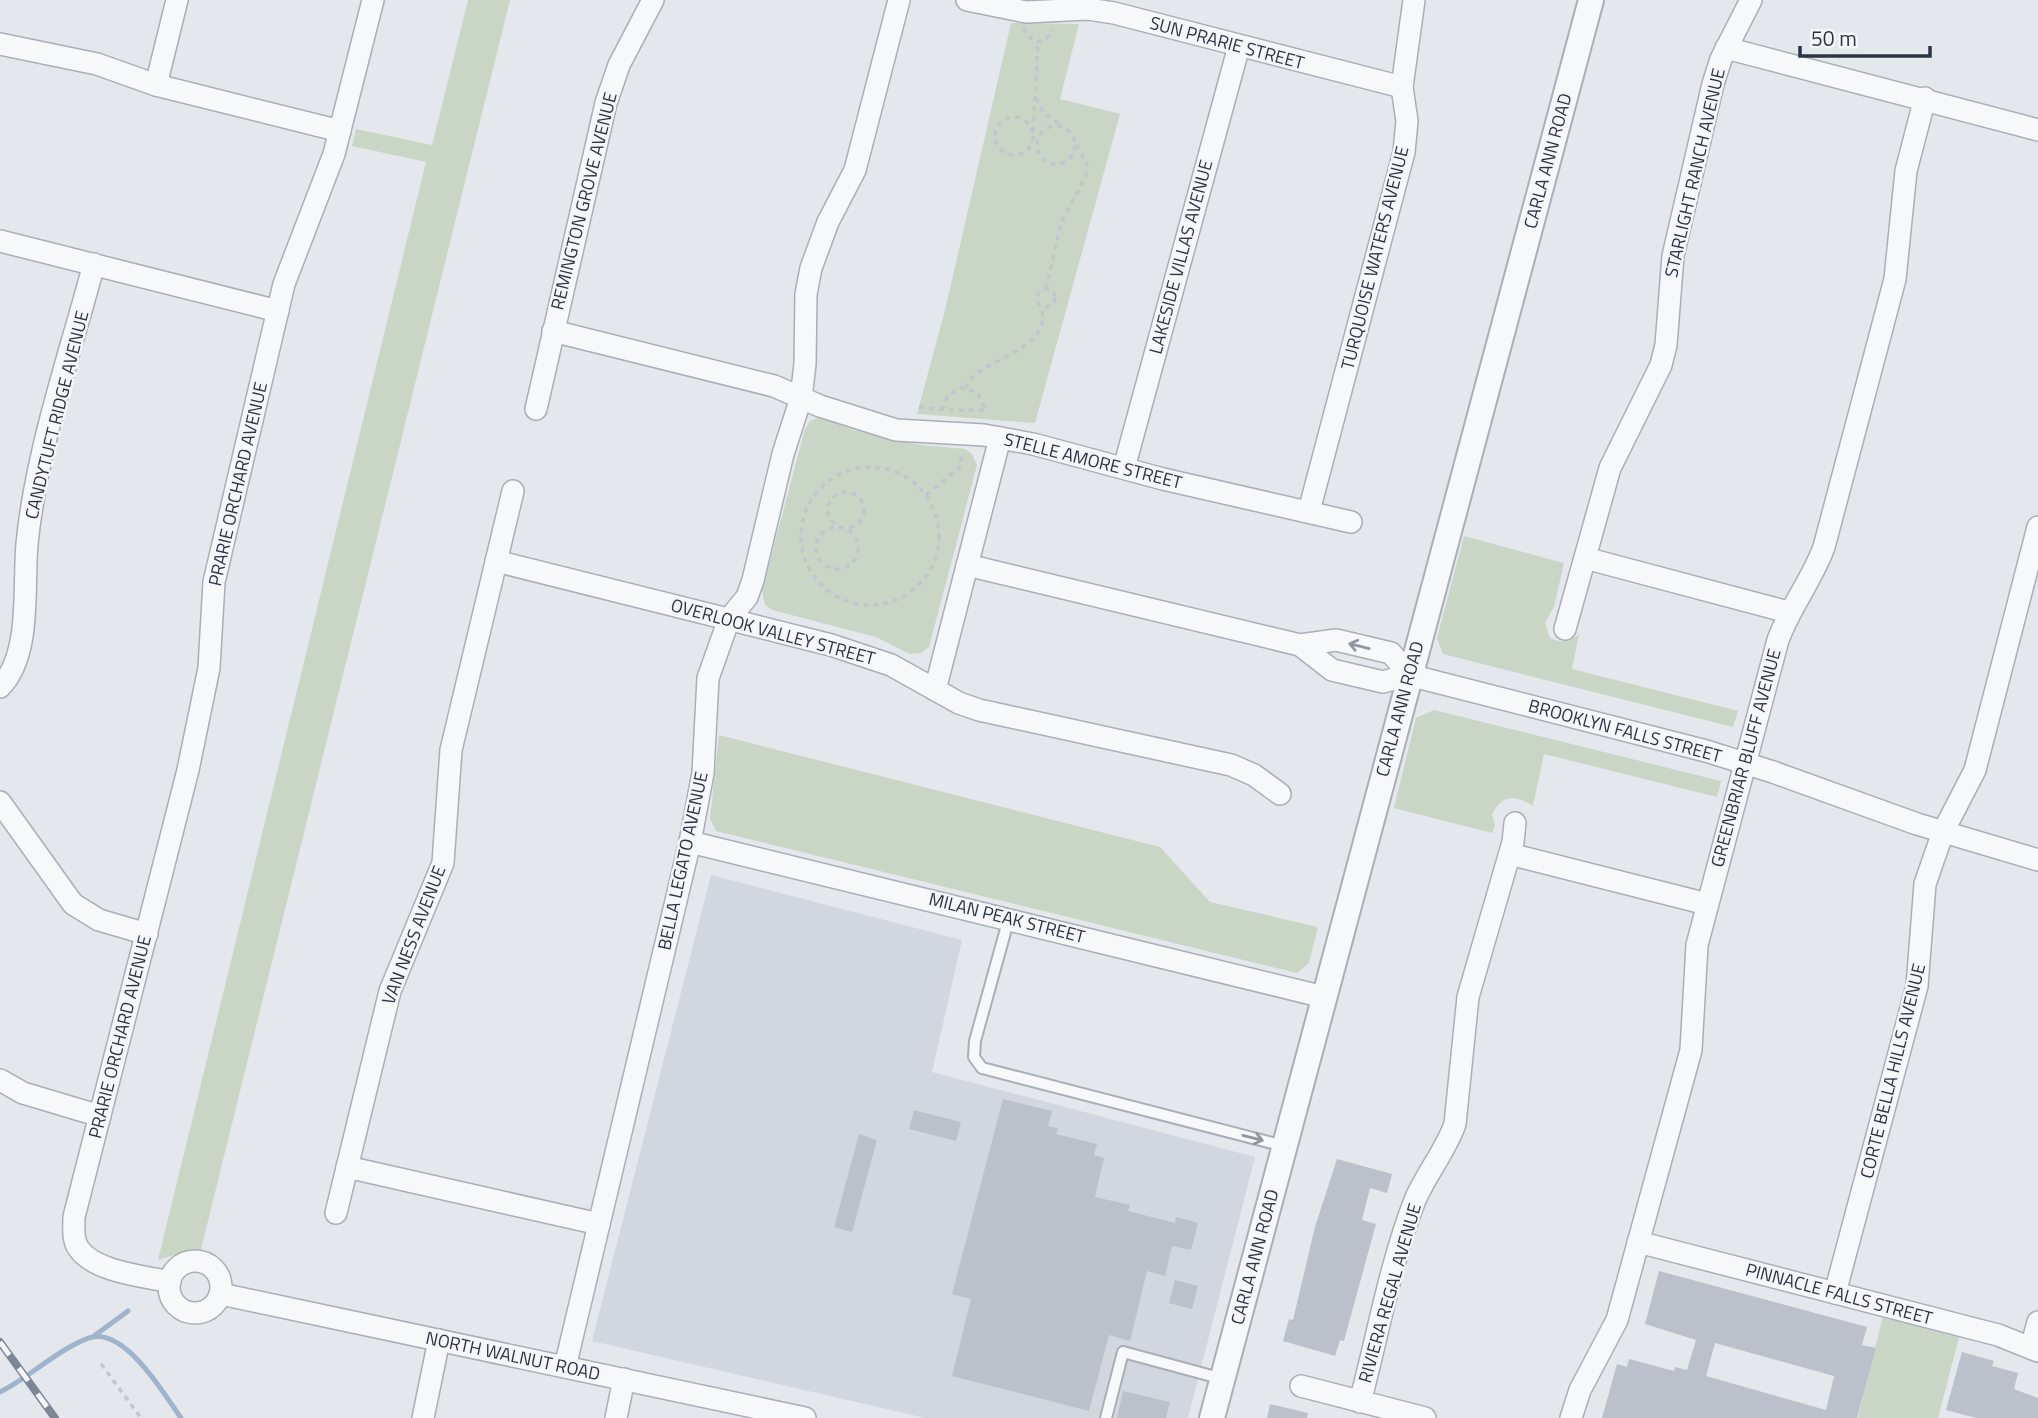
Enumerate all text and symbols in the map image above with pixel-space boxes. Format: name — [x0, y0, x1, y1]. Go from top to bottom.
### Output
street label: SUN PRARIE STREET — [1147, 9, 1308, 76]
scale bar — [1800, 14, 1930, 58]
text: 50 m — [1811, 22, 1857, 54]
street label: STARLIGHT RANCH AVENUE — [1657, 66, 1732, 280]
street label: REMINGTON GROVE AVENUE — [543, 89, 624, 313]
street label: CARLA ANN ROAD — [1516, 90, 1579, 232]
street label: TURQUOISE WATERS AVENUE — [1334, 143, 1415, 373]
street label: LAKESIDE VILLAS AVENUE — [1142, 157, 1219, 357]
street label: CANDYTUFT RIDGE AVENUE — [18, 308, 95, 522]
street label: PRARIE ORCHARD AVENUE — [201, 379, 274, 588]
street label: STELLE AMORE STREET — [1001, 425, 1186, 496]
street label: OVERLOOK VALLEY STREET — [668, 591, 879, 672]
street label: CARLA ANN ROAD — [1368, 638, 1431, 780]
one-way arrow — [1348, 639, 1371, 652]
street label: GREENBRIAR BLUFF AVENUE — [1703, 646, 1788, 870]
street label: BROOKLYN FALLS STREET — [1525, 692, 1725, 769]
street label: BELLA LEGATO AVENUE — [650, 769, 715, 953]
street label: VAN NESS AVENUE — [375, 861, 452, 1008]
street label: MILAN PEAK STREET — [926, 885, 1089, 950]
street label: PRARIE ORCHARD AVENUE — [81, 932, 158, 1141]
street label: CORTE BELLA HILLS AVENUE — [1853, 961, 1932, 1181]
one-way arrow — [1241, 1132, 1264, 1145]
street label: CARLA ANN ROAD — [1223, 1186, 1286, 1328]
street label: RIVIERA REGAL AVENUE — [1351, 1200, 1428, 1386]
street label: PINNACLE FALLS STREET — [1743, 1256, 1936, 1332]
street label: NORTH WALNUT ROAD — [423, 1324, 603, 1387]

